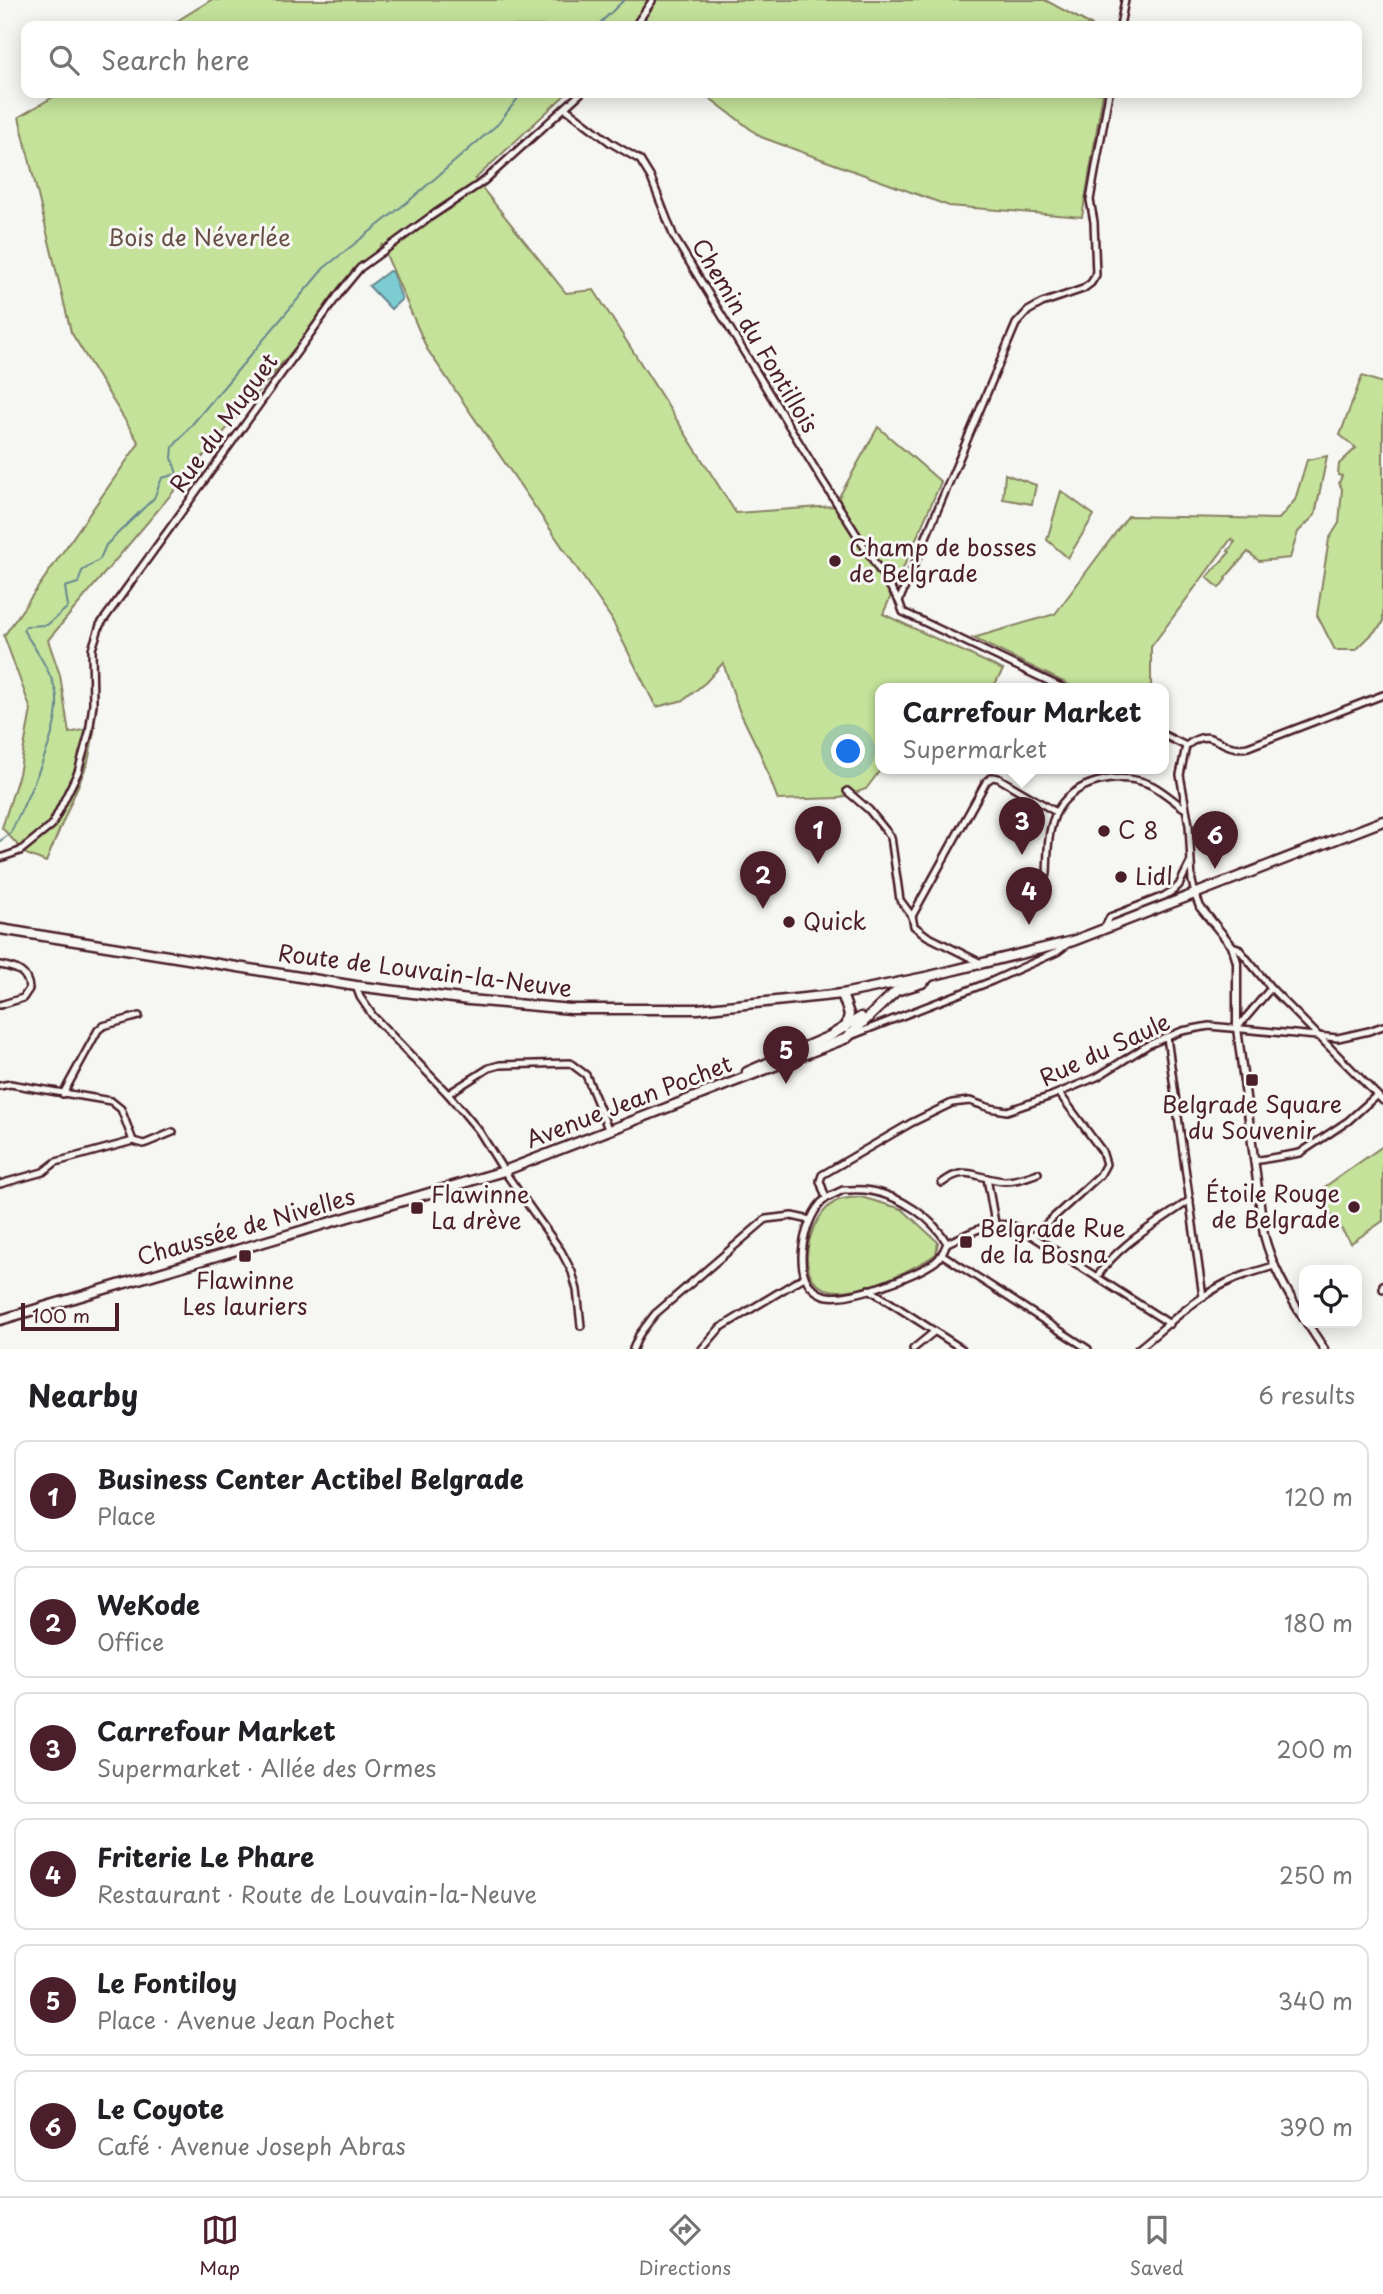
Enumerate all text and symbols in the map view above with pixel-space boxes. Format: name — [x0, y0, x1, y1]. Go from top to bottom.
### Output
search box — [21, 21, 1362, 98]
text: Search here — [101, 40, 250, 79]
icon: search — [45, 41, 83, 79]
park label: Bois de Néverlée — [107, 219, 291, 254]
street label: Chemin du Fontillois — [684, 231, 828, 439]
street label: Rue du Muguet — [160, 345, 286, 499]
place label: Champ de bosses de Belgrade — [849, 529, 1036, 590]
marker: Champ de bosses de Belgrade — [827, 553, 843, 569]
popup — [875, 683, 1169, 774]
text: Carrefour Market — [903, 692, 1141, 731]
text: Supermarket — [903, 731, 1047, 766]
your location — [831, 734, 865, 768]
pin: 3 — [999, 797, 1045, 855]
pin: 1 — [795, 806, 841, 864]
pin: 6 — [1192, 811, 1238, 869]
place label: C 8 — [1118, 812, 1158, 847]
marker: C 8 — [1096, 823, 1112, 839]
pin: 2 — [740, 851, 786, 909]
place label: Lidl — [1135, 858, 1173, 893]
pin: 4 — [1006, 867, 1052, 925]
marker: Lidl — [1113, 869, 1129, 885]
place label: Quick — [803, 903, 866, 938]
marker: Quick — [781, 914, 797, 930]
street label: Route de Louvain-la-Neuve — [276, 934, 574, 1005]
street label: Rue du Saule — [1033, 1003, 1175, 1094]
pin: 5 — [763, 1026, 809, 1084]
street label: Avenue Jean Pochet — [520, 1045, 737, 1156]
marker: Belgrade Square du Souvenir — [1244, 1072, 1260, 1088]
place label: Belgrade Square du Souvenir — [1162, 1086, 1342, 1147]
place label: Étoile Rouge de Belgrade — [1206, 1175, 1340, 1236]
place label: Flawinne La drève — [431, 1176, 530, 1237]
street label: Chaussée de Nivelles — [132, 1178, 359, 1273]
marker: Étoile Rouge de Belgrade — [1346, 1199, 1362, 1215]
marker: Flawinne La drève — [409, 1200, 425, 1216]
place label: Belgrade Rue de la Bosna — [980, 1210, 1126, 1271]
marker: Belgrade Rue de la Bosna — [958, 1234, 974, 1250]
marker: Flawinne Les lauriers — [237, 1248, 253, 1264]
place label: Flawinne Les lauriers — [182, 1262, 308, 1323]
map controls — [1299, 1265, 1362, 1328]
button: locate — [1299, 1265, 1362, 1328]
scale bar — [21, 1300, 119, 1332]
text: 100 m — [32, 1301, 90, 1329]
text: Nearby — [28, 1372, 138, 1417]
text: 6 results — [1259, 1377, 1355, 1412]
text: Business Center Actibel Belgrade — [97, 1459, 524, 1498]
text: 1 — [48, 1479, 59, 1514]
text: 120 m — [1285, 1479, 1353, 1514]
text: Place — [97, 1498, 156, 1533]
text: WeKode — [97, 1585, 200, 1624]
text: 2 — [45, 1605, 61, 1640]
text: 180 m — [1284, 1605, 1353, 1640]
text: Office — [97, 1624, 164, 1659]
text: Carrefour Market — [97, 1711, 336, 1750]
text: 3 — [45, 1731, 61, 1766]
text: 200 m — [1276, 1731, 1353, 1766]
text: Supermarket · Allée des Ormes — [97, 1750, 436, 1785]
text: Friterie Le Phare — [97, 1837, 314, 1876]
text: 4 — [45, 1857, 61, 1892]
text: 250 m — [1279, 1857, 1353, 1892]
text: Restaurant · Route de Louvain-la-Neuve — [97, 1876, 537, 1911]
text: Le Fontiloy — [97, 1963, 237, 2002]
text: 5 — [46, 1983, 60, 2018]
text: 340 m — [1278, 1983, 1353, 2018]
text: Place · Avenue Jean Pochet — [97, 2002, 395, 2037]
text: Le Coyote — [97, 2089, 224, 2128]
text: 6 — [45, 2109, 61, 2144]
text: 390 m — [1279, 2109, 1353, 2144]
text: Café · Avenue Joseph Abras — [97, 2128, 406, 2163]
tab: Map — [199, 2211, 240, 2281]
tab: Directions — [639, 2211, 731, 2281]
tab: Saved — [1130, 2211, 1184, 2281]

